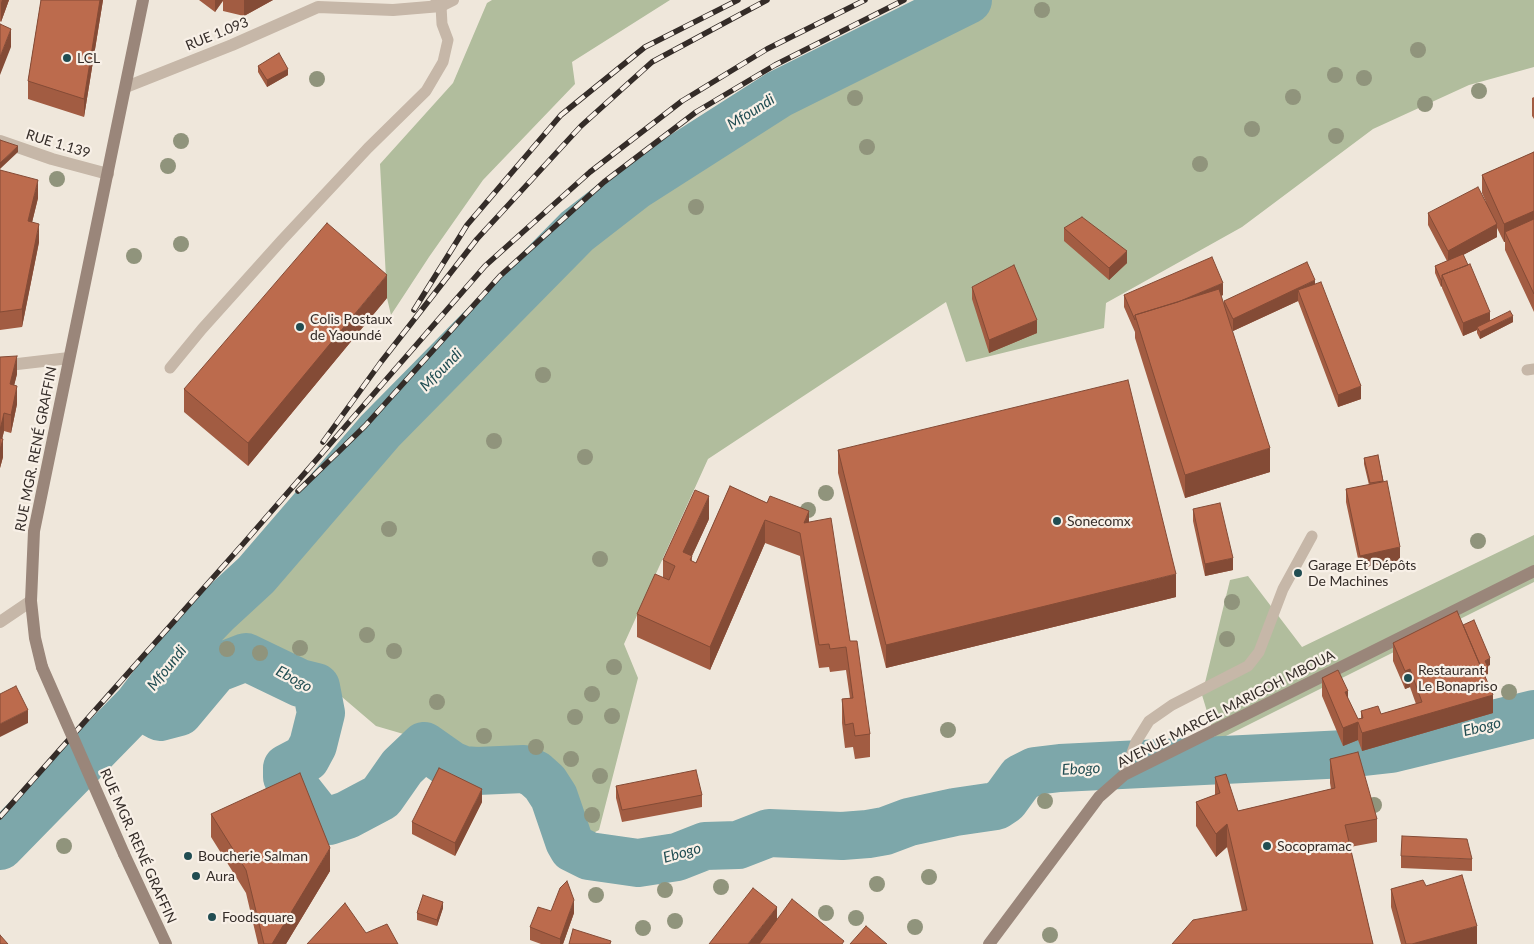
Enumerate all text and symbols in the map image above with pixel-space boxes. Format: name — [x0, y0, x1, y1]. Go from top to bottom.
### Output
street label: RUE 1.093 — [183, 14, 251, 54]
place label: LCL — [77, 50, 100, 66]
marker: LCL — [61, 52, 73, 64]
water label: Mfoundi — [724, 90, 778, 134]
street label: RUE 1.139 — [24, 126, 92, 162]
place label: Colis Postaux de Yaoundé — [310, 311, 392, 344]
marker: Colis Postaux de Yaoundé — [294, 321, 306, 333]
water label: Mfoundi — [416, 345, 466, 395]
street label: RUE MGR. RENÉ GRAFFIN — [12, 365, 60, 533]
place label: Sonecomx — [1067, 513, 1131, 529]
marker: Sonecomx — [1051, 515, 1063, 527]
place label: Garage Et Dépôts De Machines — [1308, 557, 1416, 590]
marker: Garage Et Dépôts De Machines — [1292, 567, 1304, 579]
water label: Mfoundi — [144, 642, 190, 694]
street label: AVENUE MARCEL MARIGOH MBOUA — [1114, 647, 1338, 771]
water label: Ebogo — [273, 662, 315, 696]
place label: Restaurant Le Bonapriso — [1418, 662, 1498, 694]
marker: Restaurant Le Bonapriso — [1402, 672, 1414, 684]
water label: Ebogo — [1461, 714, 1503, 740]
water label: Ebogo — [1061, 759, 1101, 779]
street label: RUE MGR. RENÉ GRAFFIN — [96, 766, 180, 926]
place label: Socopramac — [1277, 838, 1352, 854]
water label: Ebogo — [661, 839, 703, 867]
marker: Socopramac — [1261, 840, 1273, 852]
place label: Boucherie Salman — [198, 848, 308, 864]
marker: Boucherie Salman — [182, 850, 194, 862]
place label: Aura — [206, 868, 235, 884]
marker: Aura — [190, 870, 202, 882]
place label: Foodsquare — [222, 909, 294, 925]
marker: Foodsquare — [206, 911, 218, 923]

